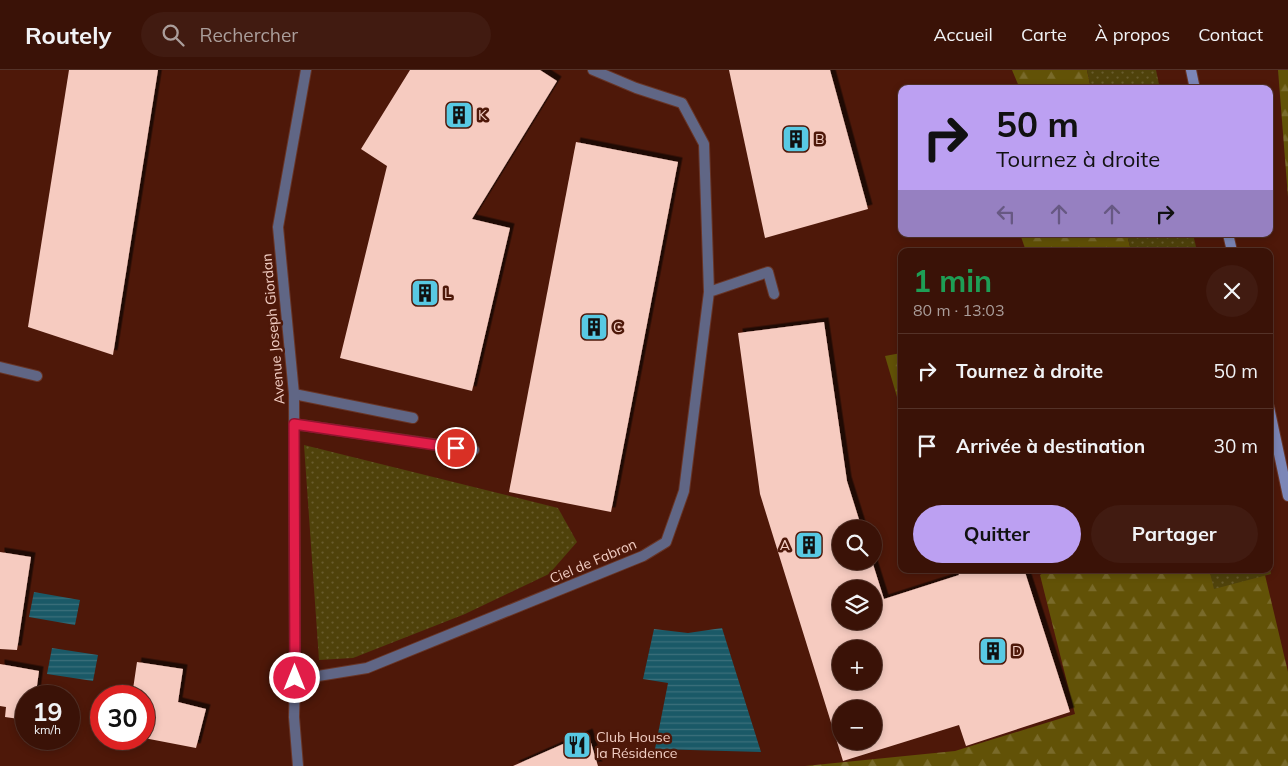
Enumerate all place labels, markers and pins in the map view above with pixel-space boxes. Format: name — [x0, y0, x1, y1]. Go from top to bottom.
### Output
building icon: K — [444, 100, 474, 130]
place label: K — [478, 106, 488, 124]
building icon: B — [781, 124, 811, 154]
place label: B — [815, 130, 825, 148]
building icon: L — [410, 278, 440, 308]
place label: L — [444, 284, 452, 302]
building icon: C — [579, 312, 609, 342]
place label: C — [613, 318, 623, 336]
pin — [435, 427, 477, 469]
building icon: A — [794, 530, 824, 560]
place label: A — [780, 536, 791, 554]
building icon: D — [978, 636, 1008, 666]
place label: D — [1012, 642, 1022, 660]
place label: Club House la Résidence — [596, 728, 677, 762]
restaurant icon: Club House la Résidence — [562, 730, 592, 760]

